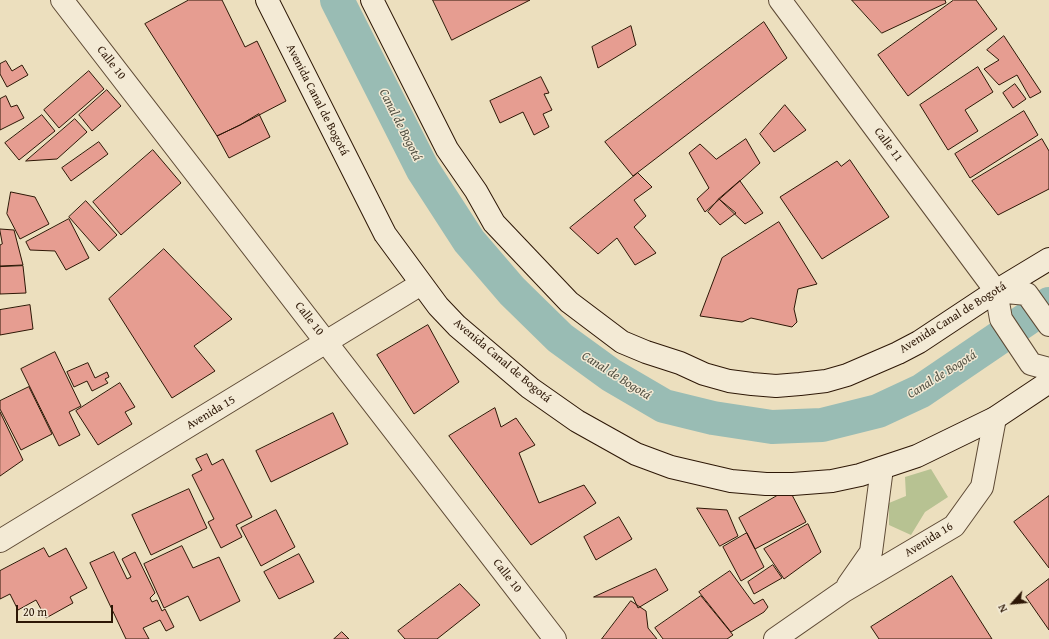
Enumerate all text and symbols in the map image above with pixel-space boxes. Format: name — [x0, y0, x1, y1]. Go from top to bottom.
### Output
street label: Avenida Canal de Bogotá — [283, 42, 351, 158]
street label: Calle 10 — [93, 43, 129, 83]
water label: Canal de Bogotá — [375, 86, 425, 164]
street label: Calle 11 — [871, 125, 905, 165]
street label: Avenida Canal de Bogotá — [897, 279, 1009, 357]
street label: Calle 10 — [291, 299, 327, 339]
street label: Avenida Canal de Bogotá — [450, 316, 554, 406]
water label: Canal de Bogotá — [905, 348, 979, 402]
water label: Canal de Bogotá — [579, 349, 653, 403]
street label: Avenida 15 — [184, 393, 238, 433]
street label: Avenida 16 — [902, 519, 956, 561]
street label: Calle 10 — [489, 556, 525, 596]
north arrow — [993, 583, 1033, 623]
scale bar — [18, 597, 115, 623]
text: N — [994, 602, 1011, 615]
text: 20 m — [23, 603, 47, 620]

